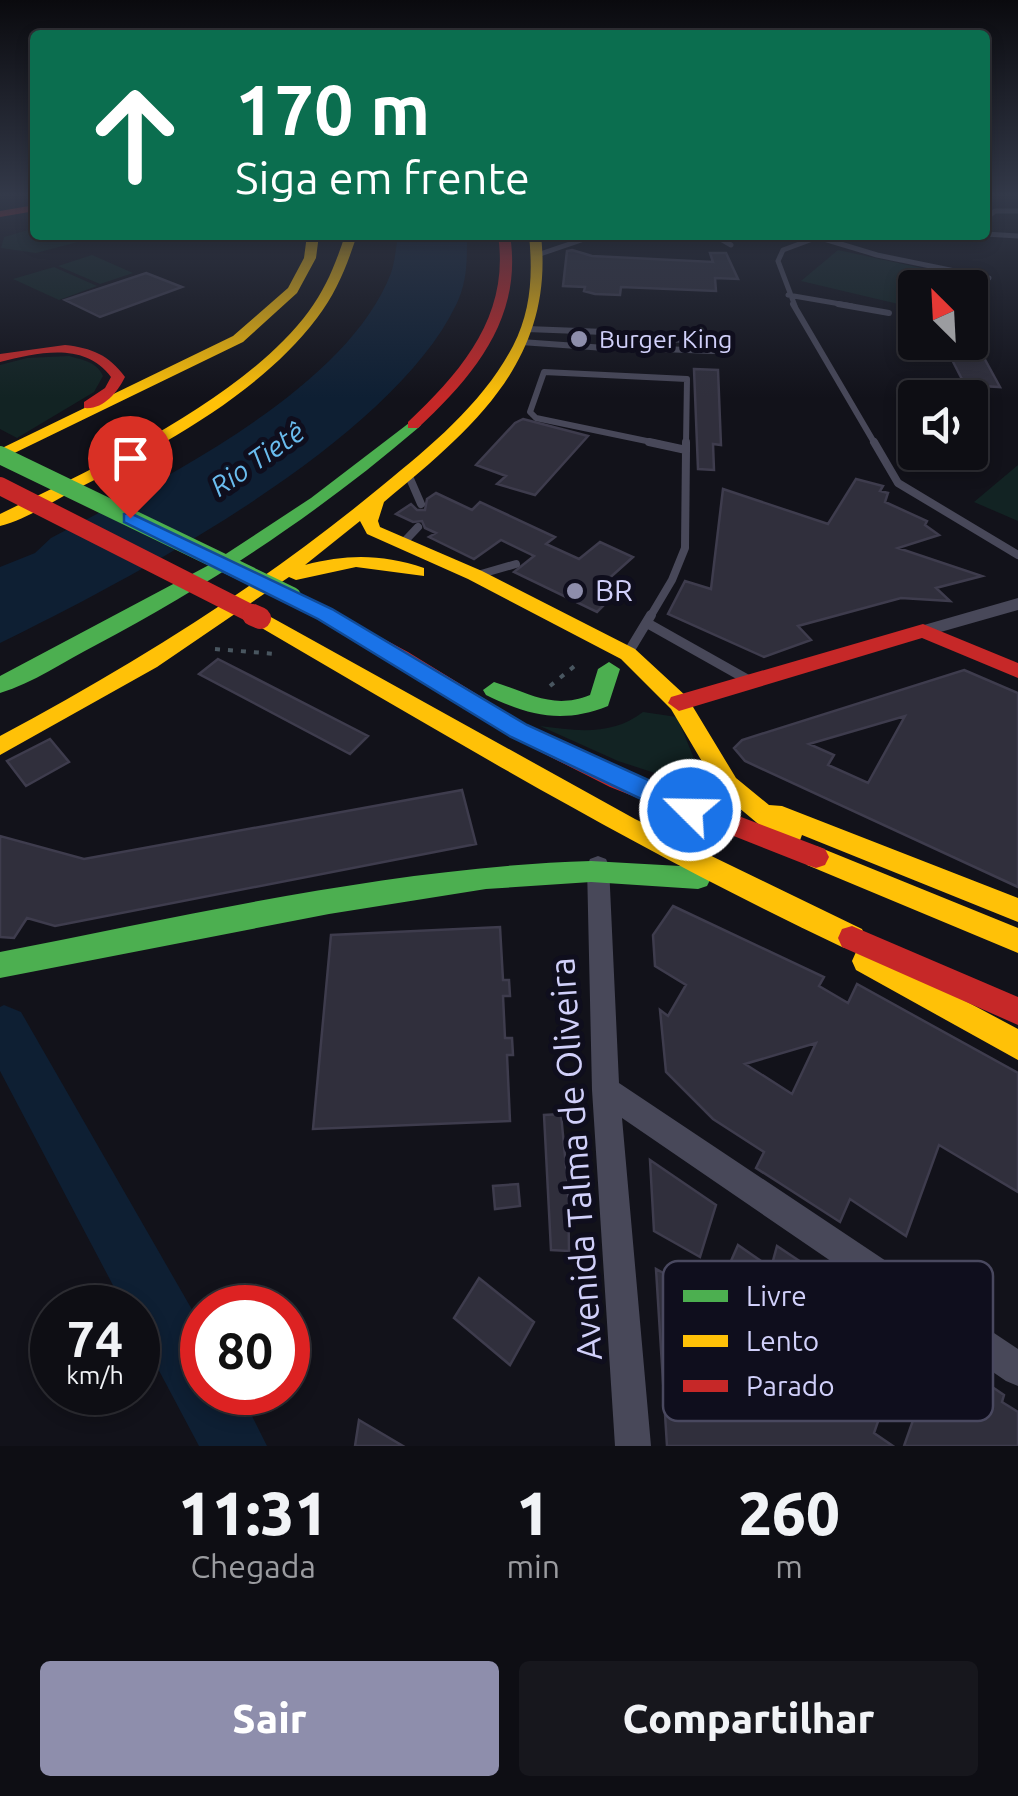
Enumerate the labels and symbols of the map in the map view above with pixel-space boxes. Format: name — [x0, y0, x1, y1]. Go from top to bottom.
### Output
north arrow — [898, 270, 988, 360]
place label: Burger King — [599, 325, 732, 353]
marker: Burger King — [568, 328, 590, 350]
water label: Rio Tietê — [204, 415, 309, 502]
pin — [88, 416, 173, 519]
place label: BR — [595, 573, 633, 607]
marker: BR — [564, 580, 586, 602]
position arrow — [638, 758, 742, 862]
street label: Avenida Talma de Oliveira — [541, 956, 609, 1362]
legend — [663, 1261, 993, 1421]
text: Livre — [746, 1280, 807, 1311]
speed limit sign: 80 — [180, 1285, 310, 1415]
text: Lento — [746, 1325, 819, 1356]
text: Parado — [746, 1370, 835, 1401]

